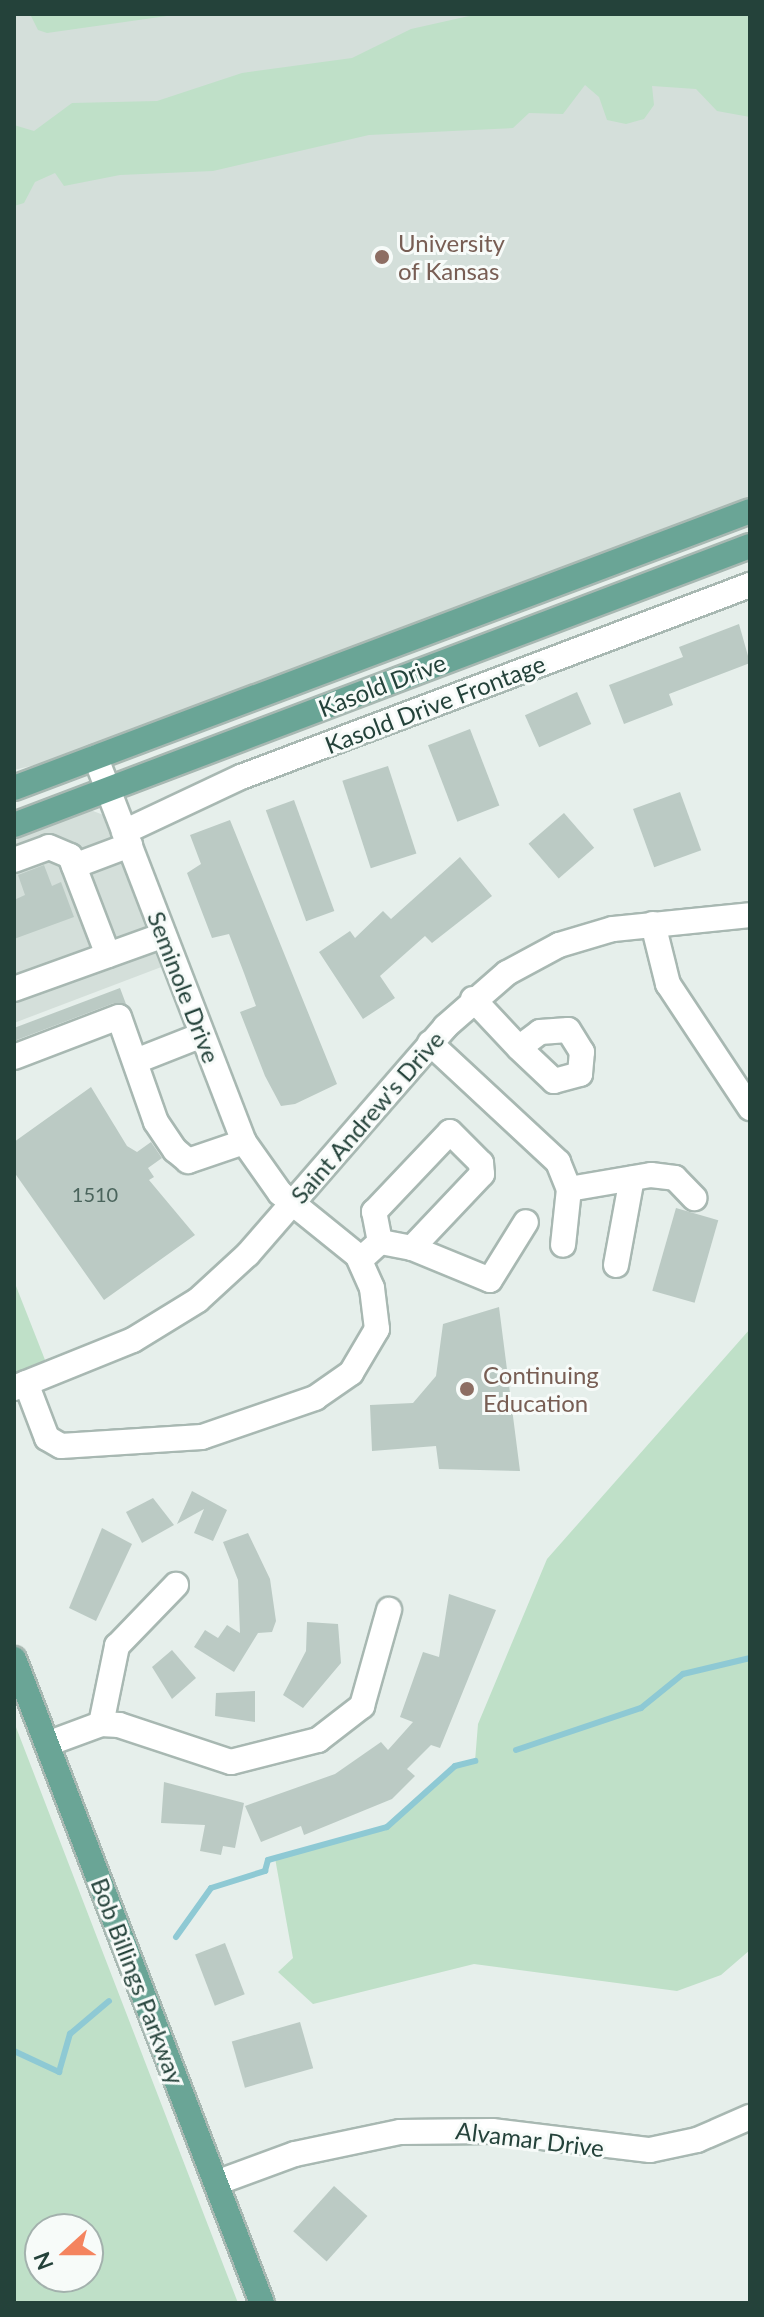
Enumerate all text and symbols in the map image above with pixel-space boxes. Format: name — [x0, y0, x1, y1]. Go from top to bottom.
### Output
place label: University of Kansas — [398, 229, 505, 285]
marker: University of Kansas — [373, 248, 391, 266]
street label: Kasold Drive — [314, 648, 450, 722]
street label: Kasold Drive Frontage — [321, 649, 549, 759]
street label: Seminole Drive — [142, 907, 226, 1067]
street label: Saint Andrew's Drive — [284, 1025, 450, 1209]
house number: 1510 — [72, 1182, 118, 1206]
place label: Continuing Education — [483, 1361, 599, 1417]
marker: Continuing Education — [458, 1380, 476, 1398]
street label: Bob Billings Parkway — [85, 1874, 191, 2088]
street label: Alvamar Drive — [454, 2116, 606, 2162]
north arrow — [24, 2213, 104, 2293]
text: N — [27, 2248, 59, 2274]

